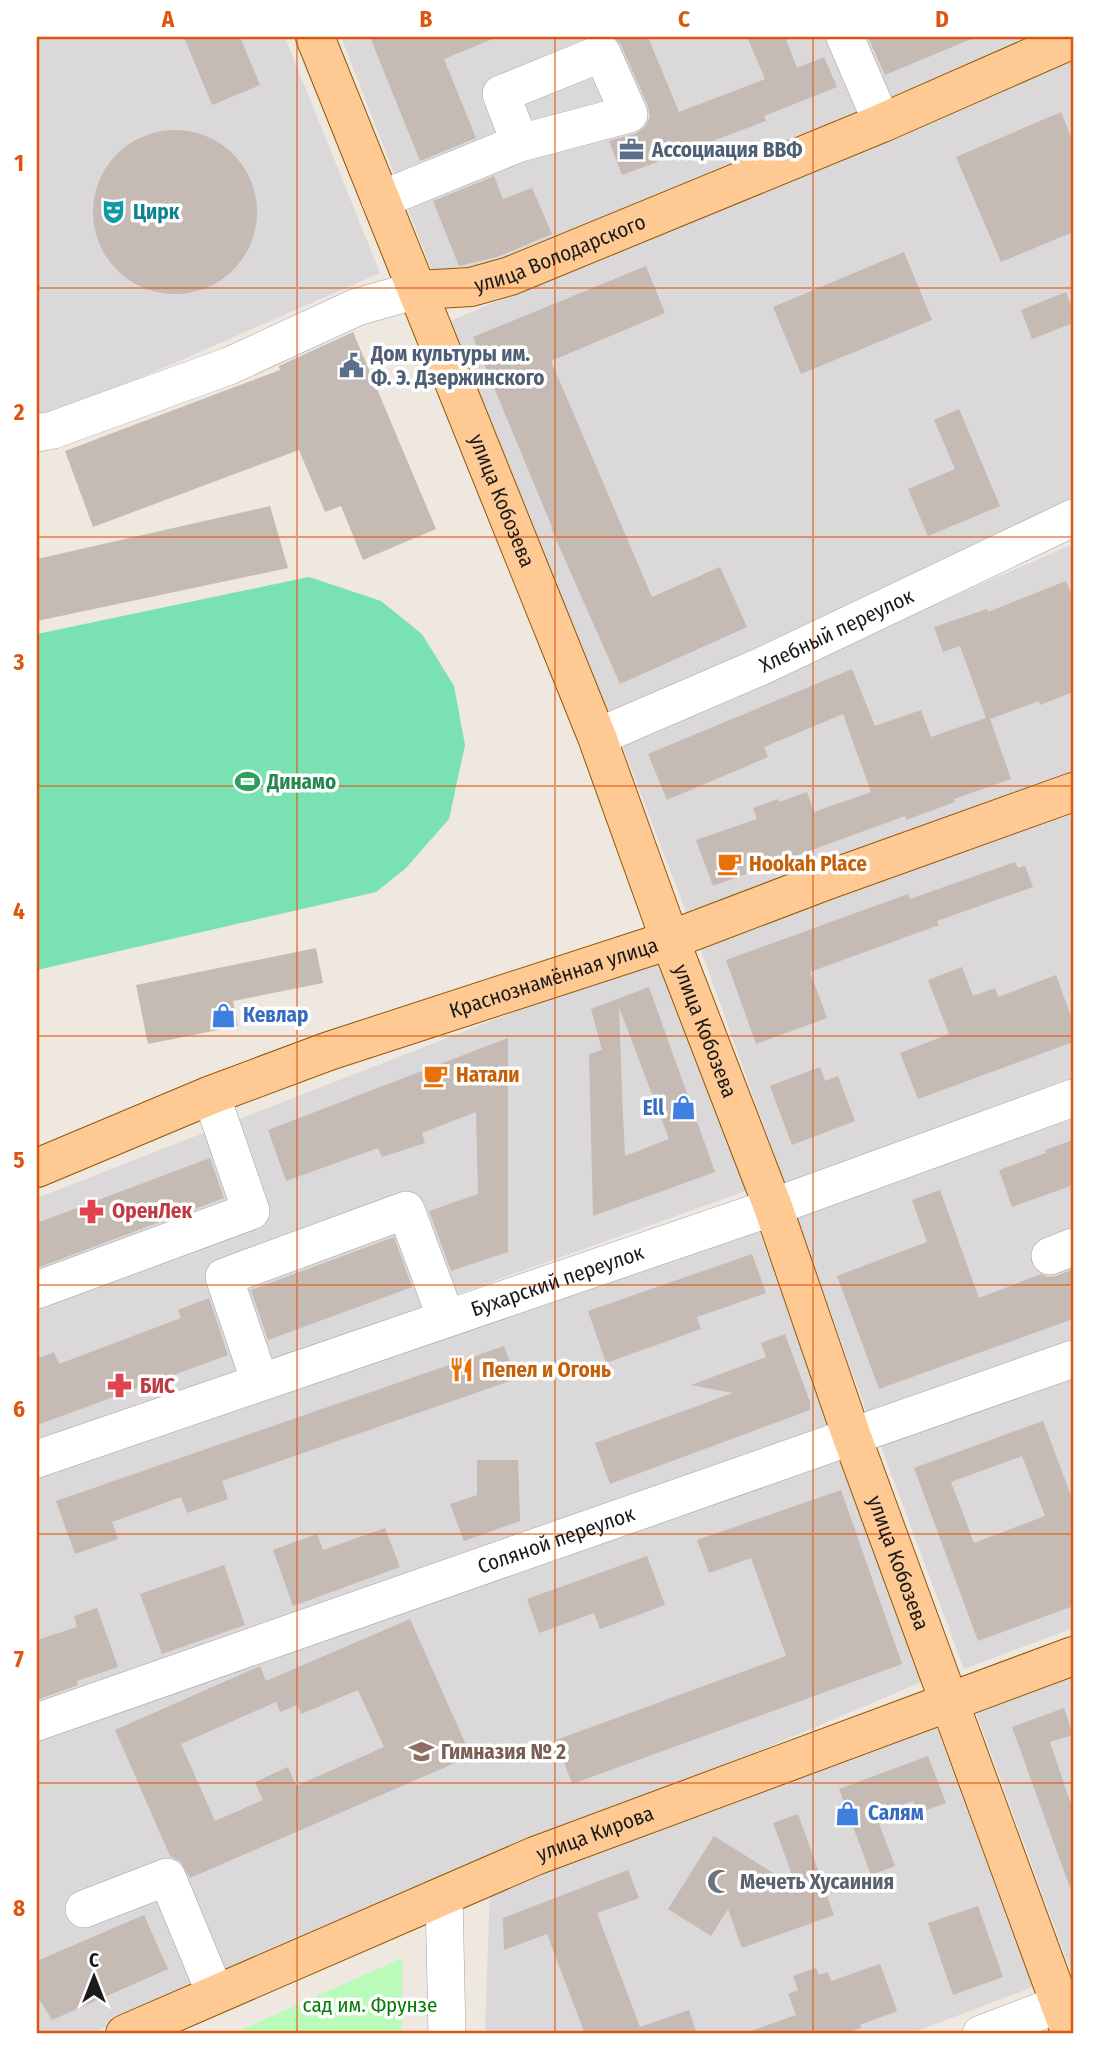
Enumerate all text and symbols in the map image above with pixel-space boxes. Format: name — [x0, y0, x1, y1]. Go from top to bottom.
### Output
text: A — [161, 5, 175, 33]
text: B — [420, 5, 433, 33]
text: C — [678, 5, 690, 33]
text: D — [935, 5, 949, 33]
office icon: Ассоциация ВВФ — [618, 136, 646, 164]
place label: Ассоциация ВВФ — [651, 137, 802, 163]
text: 1 — [14, 149, 24, 177]
theatre icon: Цирк — [99, 198, 127, 226]
place label: Цирк — [133, 199, 180, 225]
street label: улица Володарского — [471, 209, 649, 298]
place label: Дом культуры им. Ф. Э. Дзержинского — [370, 341, 545, 391]
public building icon: Дом культуры им. Ф. Э. Дзержинского — [337, 352, 365, 380]
text: 2 — [13, 398, 25, 426]
street label: улица Кобозева — [463, 430, 540, 571]
street label: Хлебный переулок — [755, 583, 918, 678]
text: 3 — [13, 648, 25, 676]
sports icon: Динамо — [233, 768, 261, 796]
place label: Динамо — [266, 769, 336, 795]
cafe icon: Hookah Place — [715, 850, 743, 878]
place label: Hookah Place — [749, 851, 867, 877]
text: 4 — [13, 897, 25, 925]
street label: Краснознамённая улица — [446, 932, 661, 1024]
street label: улица Кобозева — [668, 960, 743, 1102]
shop icon: Кевлар — [209, 1001, 237, 1029]
place label: Кевлар — [243, 1002, 308, 1028]
cafe icon: Натали — [422, 1061, 450, 1089]
place label: Натали — [456, 1062, 519, 1088]
shop icon: Ell — [670, 1094, 698, 1122]
place label: Ell — [643, 1095, 664, 1121]
text: 5 — [13, 1146, 25, 1174]
pharmacy icon: ОренЛек — [78, 1197, 106, 1225]
place label: ОренЛек — [112, 1198, 193, 1224]
street label: Бухарский переулок — [468, 1239, 647, 1322]
restaurant icon: Пепел и Огонь — [448, 1356, 476, 1384]
place label: Пепел и Огонь — [482, 1357, 611, 1383]
pharmacy icon: БИС — [106, 1372, 134, 1400]
place label: БИС — [140, 1373, 175, 1399]
text: 6 — [13, 1395, 25, 1423]
street label: улица Кобозева — [862, 1492, 935, 1634]
street label: Соляной переулок — [474, 1501, 638, 1580]
text: 7 — [14, 1645, 24, 1673]
school or university icon: Гимназия № 2 — [407, 1738, 435, 1766]
place label: Гимназия № 2 — [441, 1739, 566, 1765]
shop icon: Салям — [834, 1799, 862, 1827]
street label: улица Кирова — [533, 1800, 657, 1867]
place label: Салям — [868, 1800, 924, 1826]
mosque icon: Мечеть Хусаиния — [706, 1868, 734, 1896]
place label: Мечеть Хусаиния — [740, 1869, 894, 1895]
text: 8 — [13, 1894, 25, 1922]
north arrow — [60, 1941, 130, 2011]
text: С — [89, 1949, 99, 1972]
park label: сад им. Фрунзе — [303, 1992, 437, 2018]

